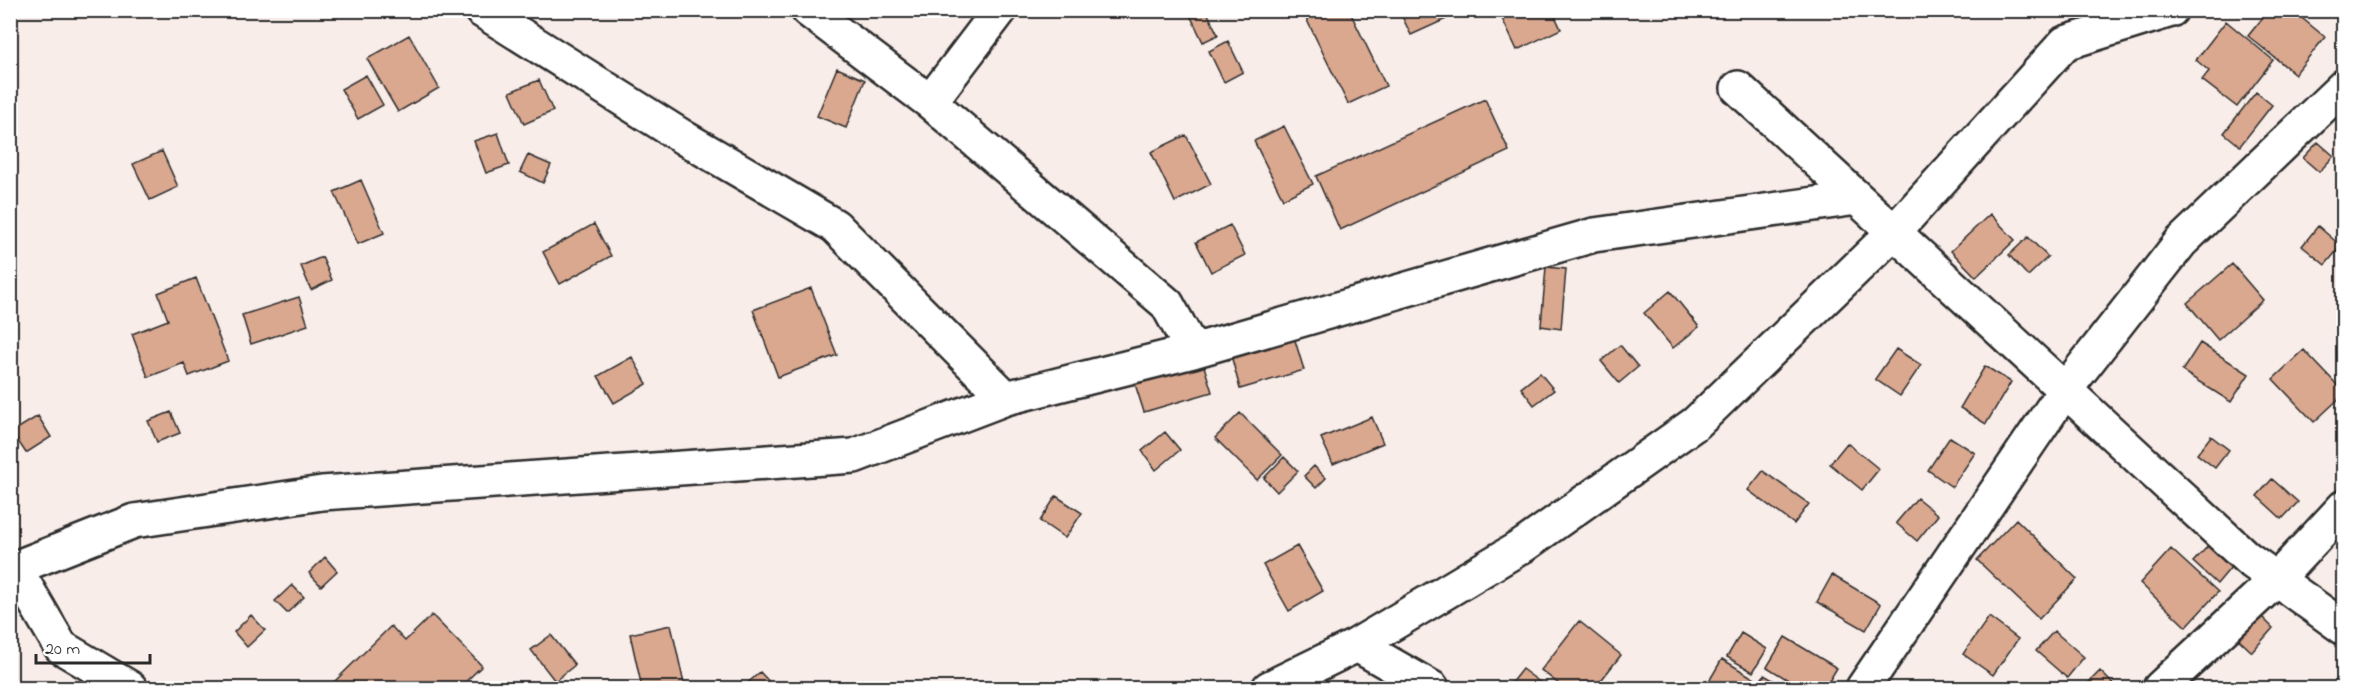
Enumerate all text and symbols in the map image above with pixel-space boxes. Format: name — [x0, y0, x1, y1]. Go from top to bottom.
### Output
scale bar — [36, 627, 150, 665]
text: 20 m — [45, 637, 80, 663]

